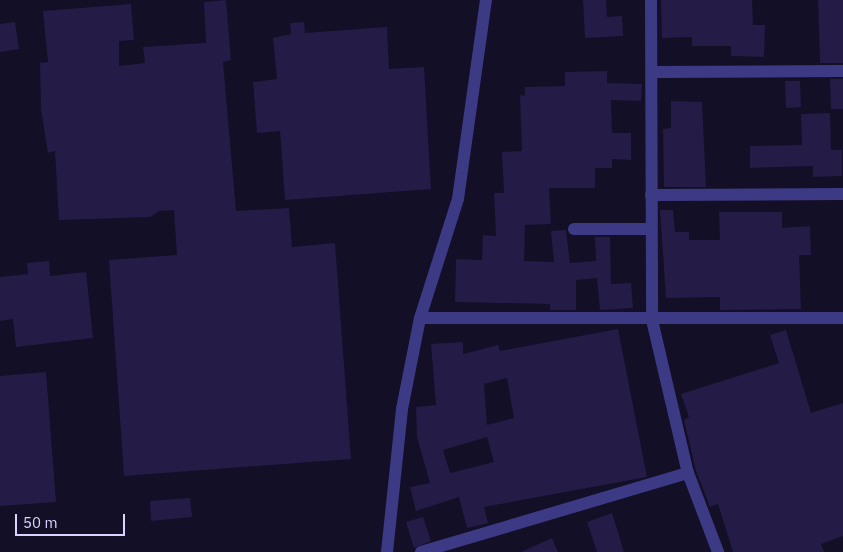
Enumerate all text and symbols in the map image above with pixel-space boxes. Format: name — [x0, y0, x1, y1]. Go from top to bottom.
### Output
scale bar — [18, 504, 128, 536]
text: 50 m — [23, 513, 58, 532]

